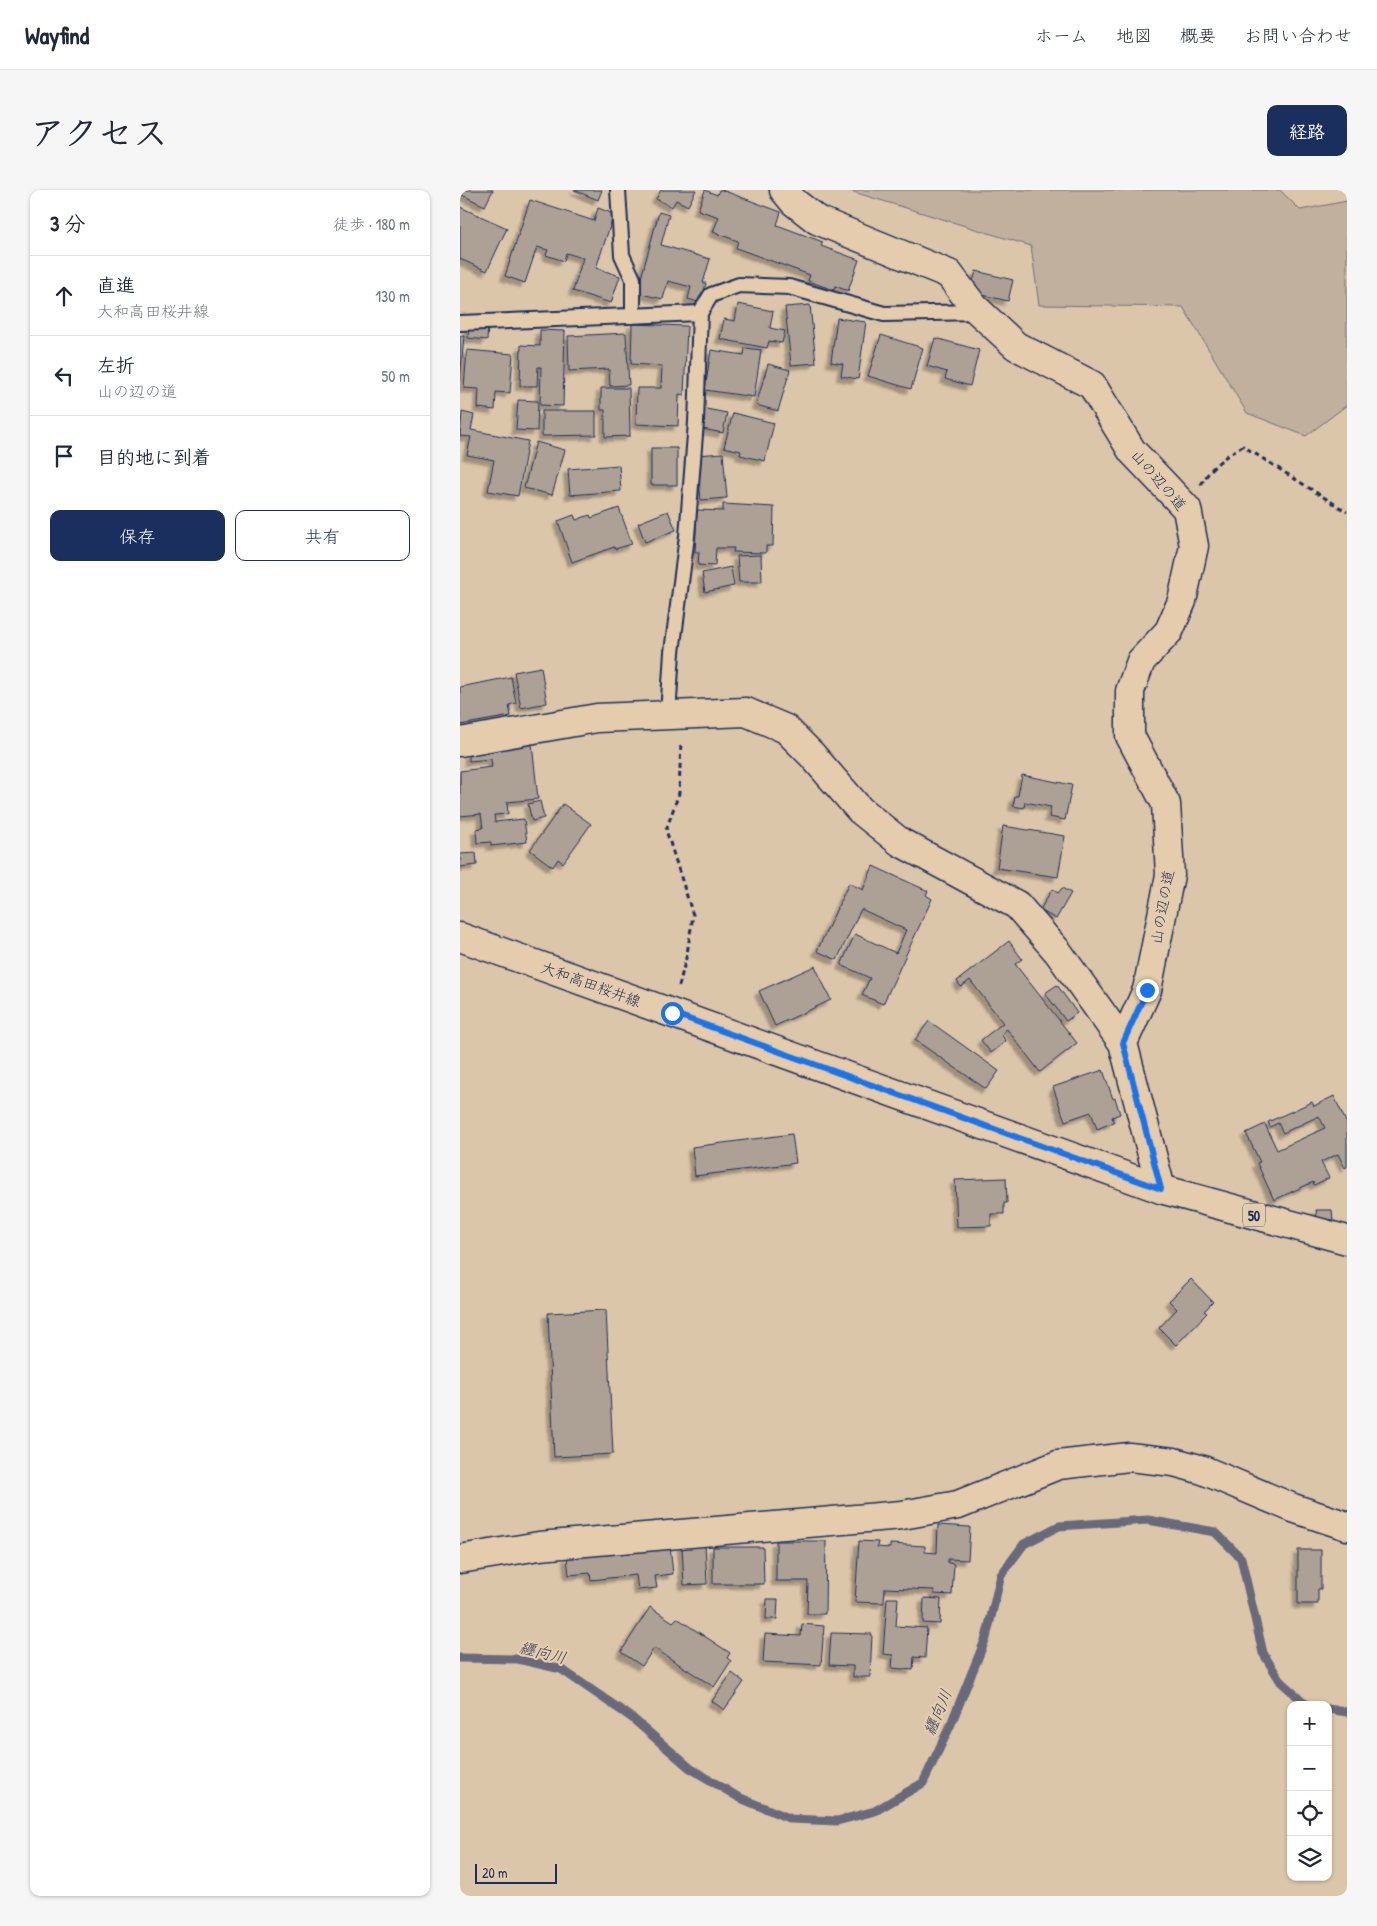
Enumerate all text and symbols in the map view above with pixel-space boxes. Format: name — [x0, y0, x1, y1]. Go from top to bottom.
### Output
text: Wayfind — [25, 19, 89, 51]
text: ホーム — [1035, 23, 1088, 48]
text: 地図 — [1116, 23, 1152, 48]
text: 概要 — [1180, 23, 1216, 48]
text: お問い合わせ — [1244, 23, 1352, 48]
button: 経路 — [1267, 105, 1347, 156]
text: アクセス — [30, 109, 168, 156]
text: 3 分 — [50, 209, 85, 238]
text: 徒歩 · 180 m — [333, 213, 410, 235]
text: 直進 — [97, 272, 135, 298]
icon: ahead — [50, 282, 78, 310]
text: 130 m — [375, 285, 410, 307]
text: 大和高田桜井線 — [97, 300, 209, 322]
text: 左折 — [97, 352, 135, 378]
icon: left — [50, 362, 78, 390]
text: 50 m — [382, 365, 410, 387]
text: 山の辺の道 — [97, 380, 177, 402]
icon: arrive — [50, 442, 78, 470]
text: 目的地に到着 — [97, 444, 211, 470]
street label: 山の辺の道 — [1126, 445, 1192, 515]
button: 保存 — [50, 510, 225, 561]
button: 共有 — [235, 510, 410, 561]
street label: 山の辺の道 — [1145, 868, 1179, 946]
street label: 大和高田桜井線 — [538, 956, 644, 1012]
route end — [1136, 979, 1159, 1002]
route start — [661, 1002, 684, 1025]
road number: 50 — [1243, 1204, 1265, 1226]
water label: 纒向川 — [517, 1636, 569, 1668]
water label: 纒向川 — [917, 1686, 957, 1738]
map controls — [1287, 1701, 1332, 1881]
button: + — [1287, 1701, 1332, 1746]
button: − — [1287, 1746, 1332, 1791]
button: locate — [1287, 1791, 1332, 1836]
button: layers — [1287, 1836, 1332, 1881]
scale bar — [475, 1861, 558, 1884]
text: 20 m — [482, 1863, 508, 1882]

